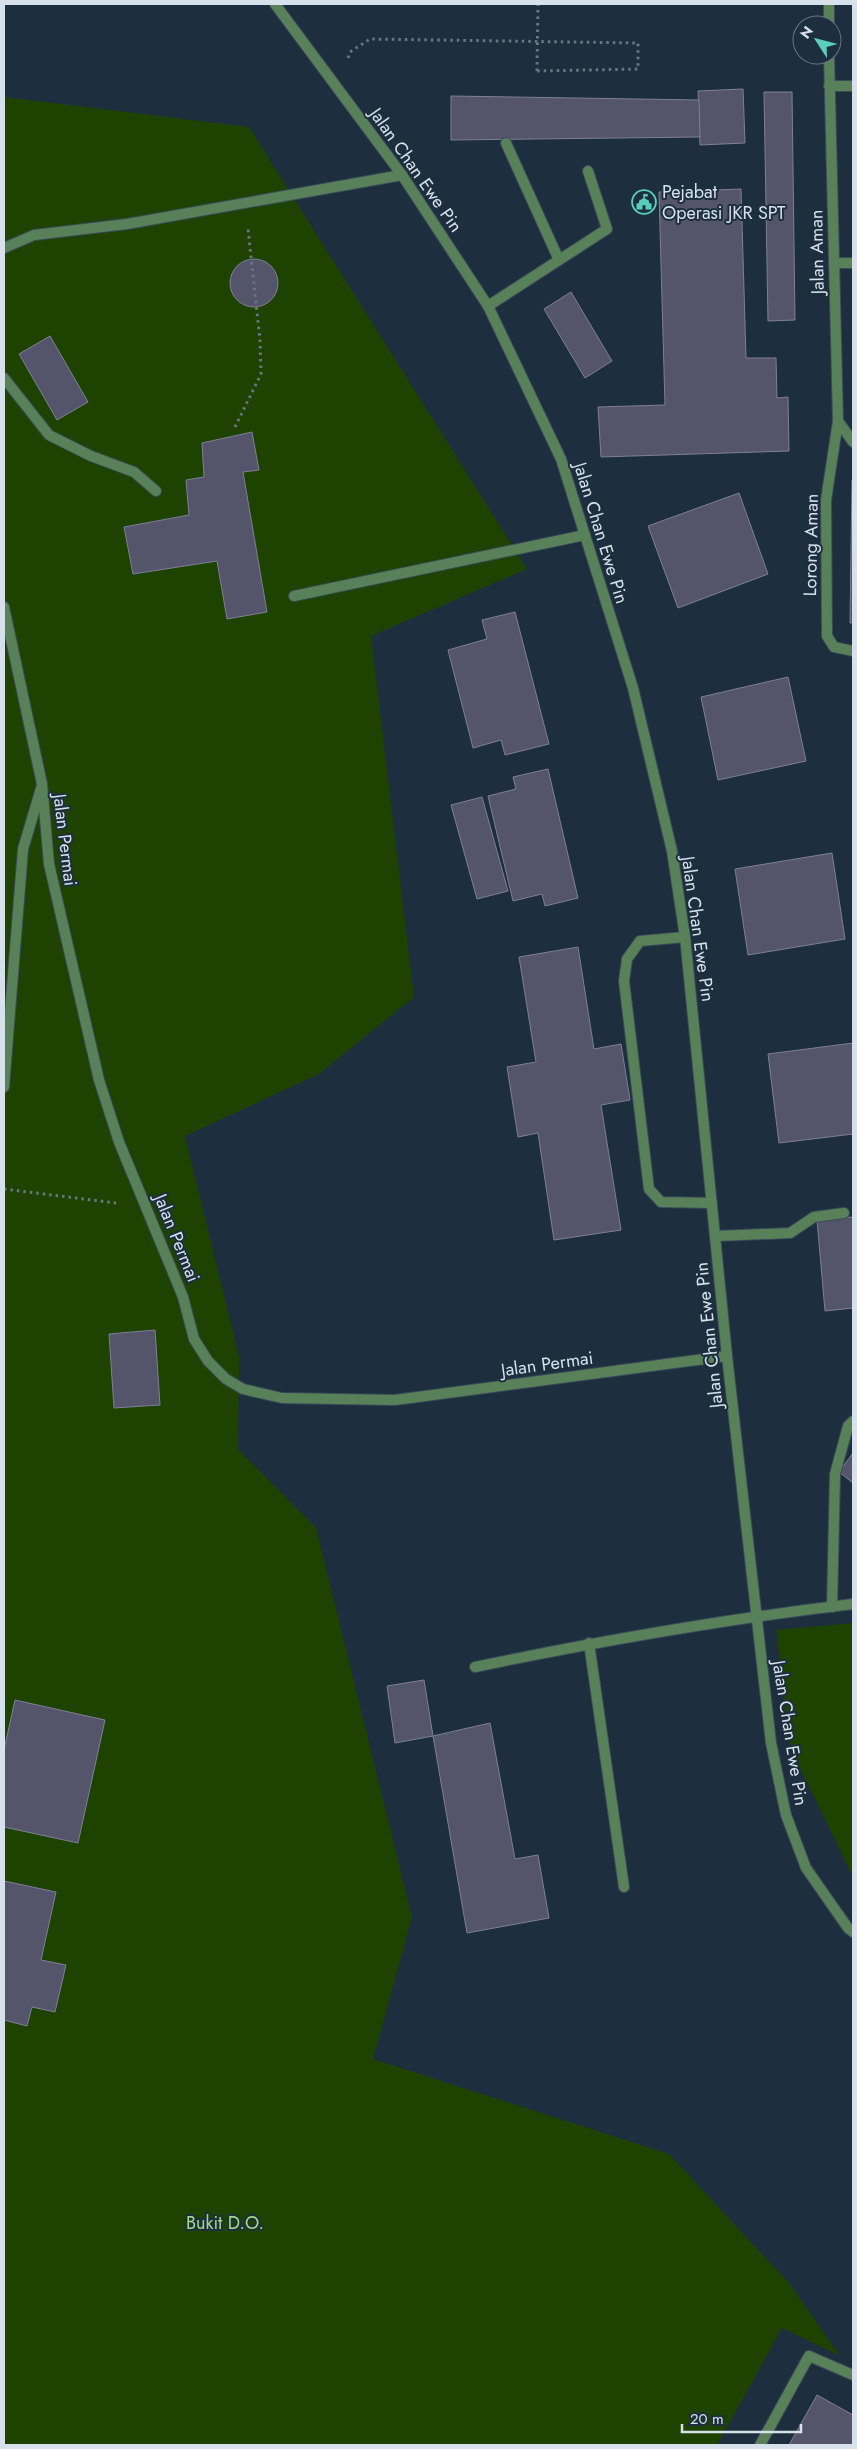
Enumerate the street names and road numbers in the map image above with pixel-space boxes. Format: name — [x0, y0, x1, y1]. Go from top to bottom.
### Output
street label: Jalan Chan Ewe Pin — [362, 101, 469, 237]
street label: Jalan Aman — [803, 209, 831, 297]
street label: Jalan Chan Ewe Pin — [567, 457, 635, 607]
street label: Lorong Aman — [797, 493, 825, 597]
street label: Jalan Permai — [46, 790, 84, 888]
street label: Jalan Chan Ewe Pin — [675, 853, 721, 1003]
street label: Jalan Permai — [147, 1188, 206, 1286]
street label: Jalan Chan Ewe Pin — [688, 1261, 730, 1411]
street label: Jalan Permai — [497, 1345, 595, 1384]
street label: Jalan Chan Ewe Pin — [765, 1657, 814, 1807]

